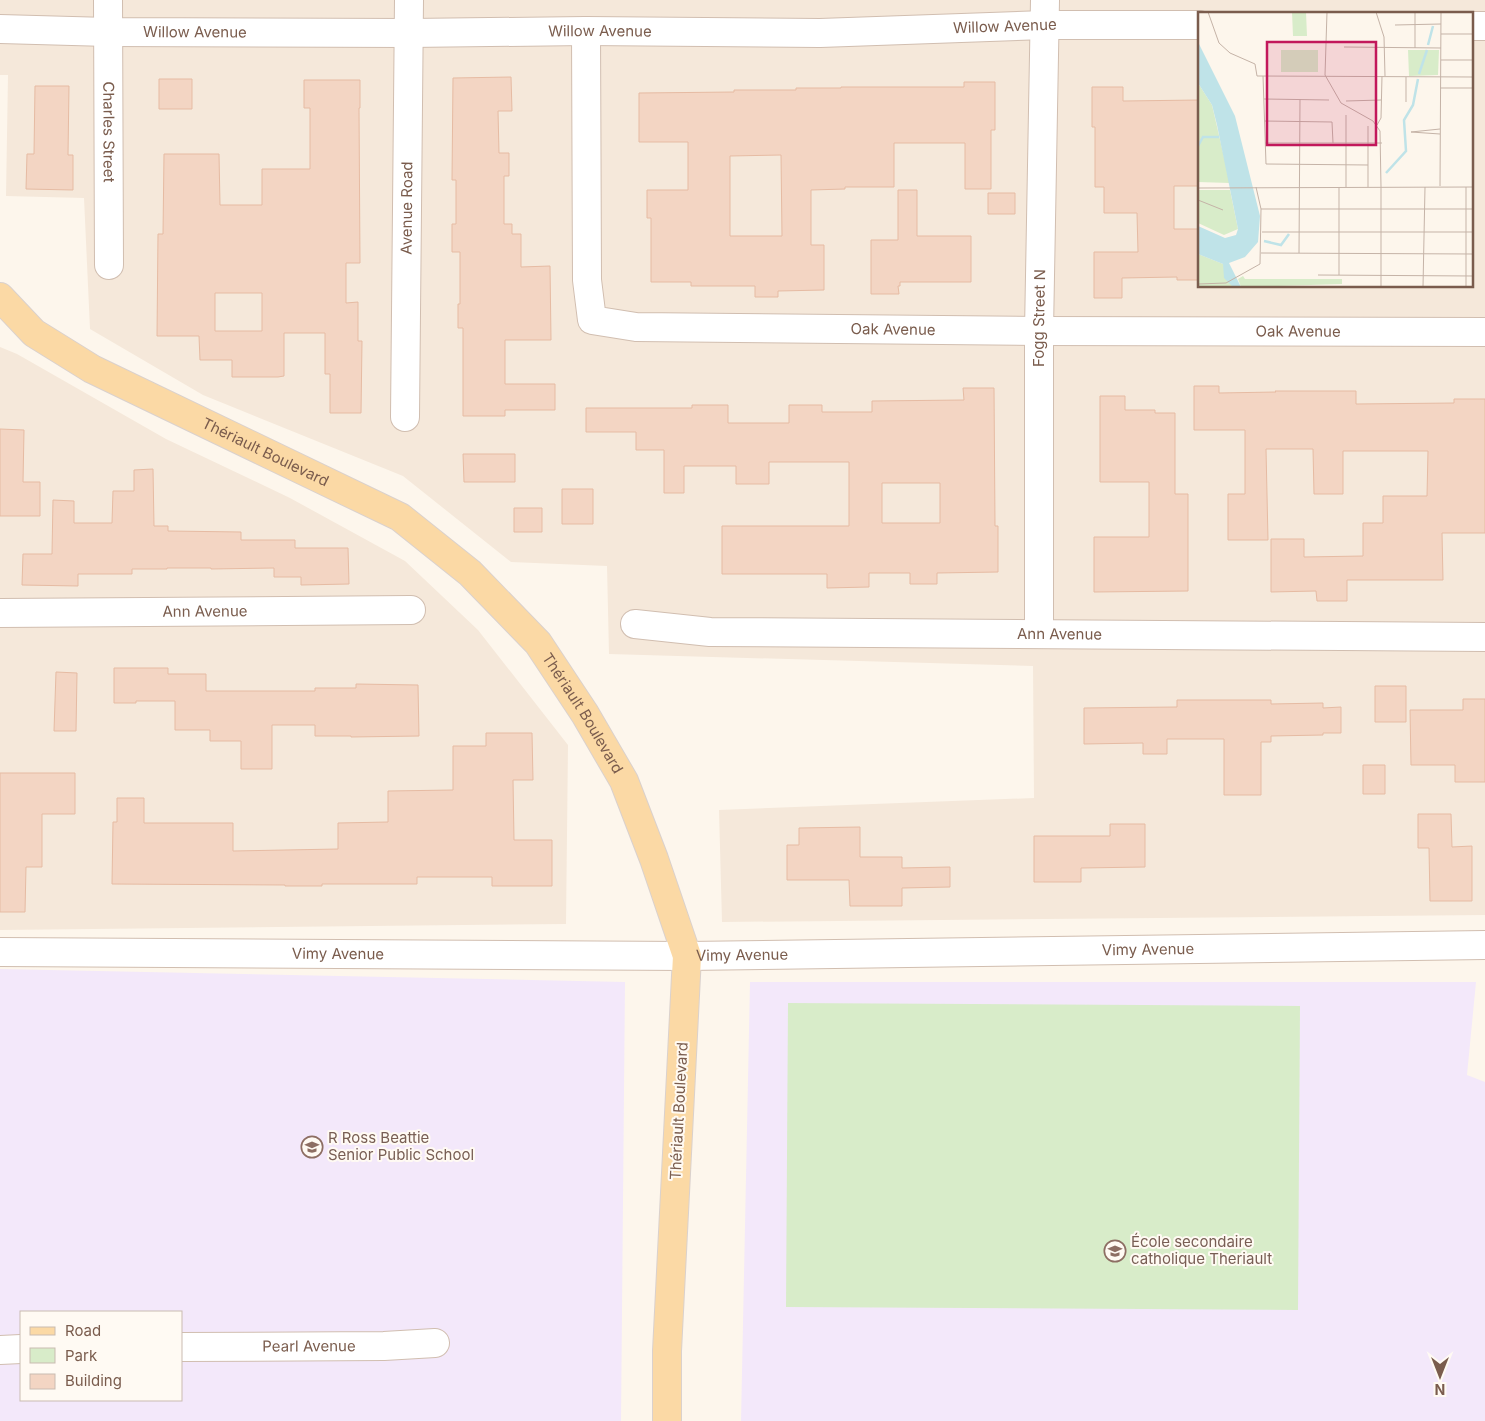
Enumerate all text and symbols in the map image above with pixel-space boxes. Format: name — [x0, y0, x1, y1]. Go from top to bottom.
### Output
inset map — [1198, 12, 1472, 288]
street label: Willow Avenue — [953, 15, 1057, 37]
street label: Willow Avenue — [548, 21, 652, 41]
street label: Willow Avenue — [143, 22, 247, 41]
street label: Charles Street — [99, 81, 119, 183]
street label: Avenue Road — [397, 161, 416, 255]
street label: Fogg Street N — [1029, 269, 1049, 367]
street label: Oak Avenue — [850, 319, 936, 339]
street label: Oak Avenue — [1256, 321, 1341, 341]
street label: Thériault Boulevard — [199, 413, 332, 490]
street label: Ann Avenue — [162, 601, 248, 621]
street label: Ann Avenue — [1017, 624, 1102, 644]
street label: Thériault Boulevard — [538, 649, 627, 777]
street label: Vimy Avenue — [1102, 939, 1194, 959]
street label: Vimy Avenue — [292, 944, 384, 963]
street label: Vimy Avenue — [696, 945, 788, 965]
street label: Thériault Boulevard — [665, 1041, 692, 1180]
place label: R Ross Beattie Senior Public School — [328, 1128, 474, 1164]
school or university icon: R Ross Beattie Senior Public School — [300, 1135, 324, 1159]
place label: École secondaire catholique Theriault — [1131, 1232, 1272, 1268]
school or university icon: École secondaire catholique Theriault — [1103, 1239, 1127, 1263]
legend — [20, 1311, 182, 1401]
text: Road — [65, 1321, 101, 1340]
street label: Pearl Avenue — [262, 1336, 356, 1356]
text: Park — [65, 1346, 98, 1365]
north arrow — [1415, 1351, 1465, 1401]
text: Building — [65, 1371, 122, 1390]
text: N — [1435, 1381, 1445, 1398]

